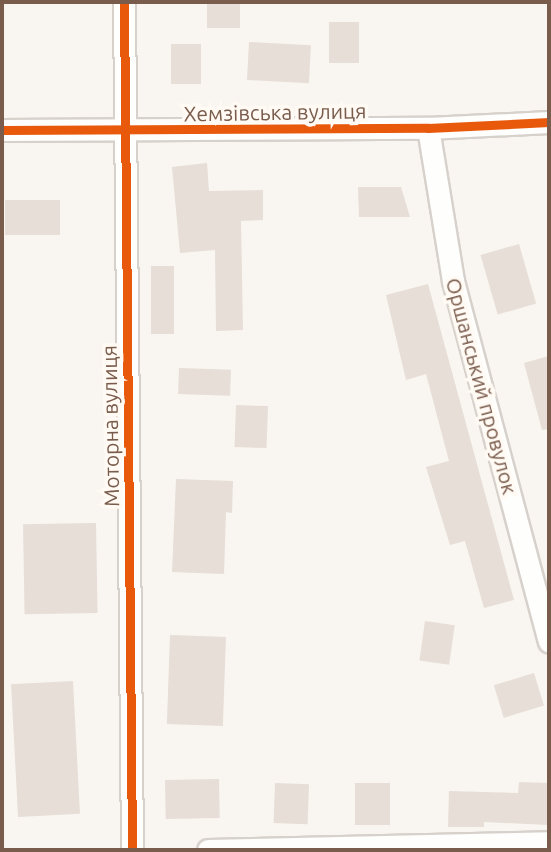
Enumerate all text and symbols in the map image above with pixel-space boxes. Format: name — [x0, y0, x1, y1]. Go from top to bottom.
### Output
street label: Хемзівська вулиця — [183, 98, 367, 126]
street label: Оршанський провулок — [441, 275, 523, 497]
street label: Моторна вулиця — [96, 345, 124, 507]

